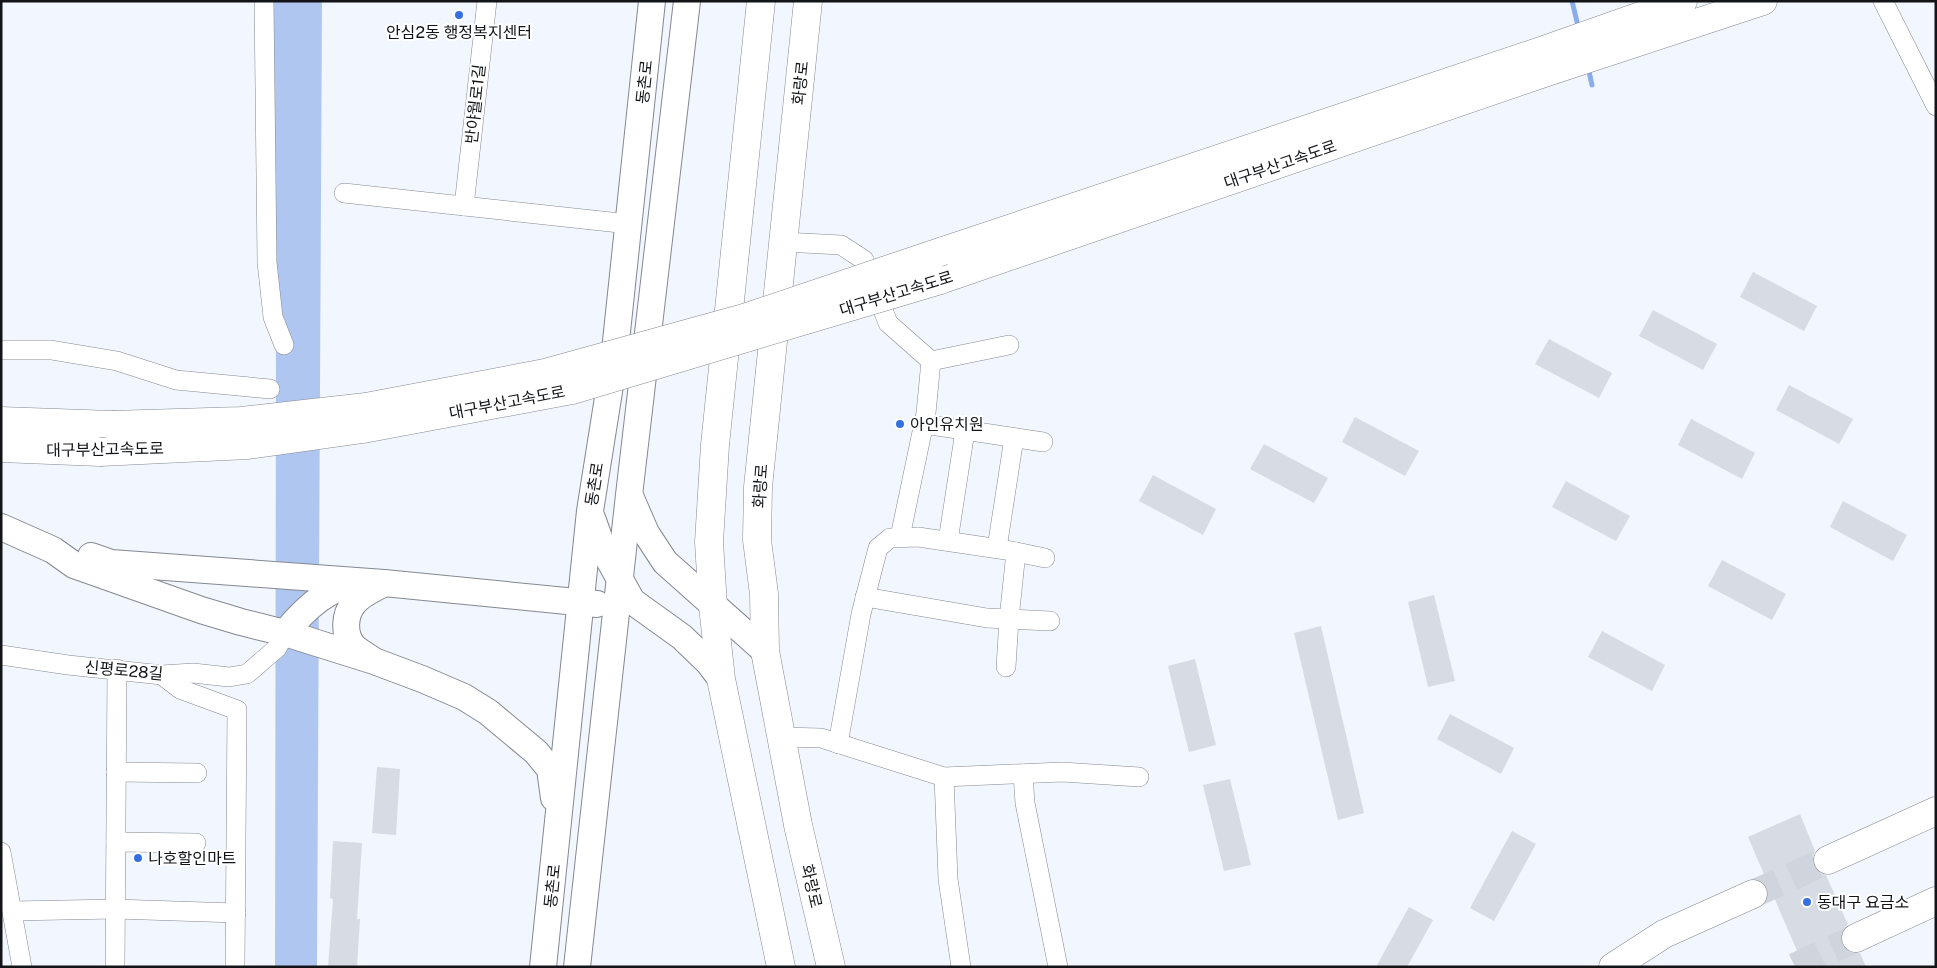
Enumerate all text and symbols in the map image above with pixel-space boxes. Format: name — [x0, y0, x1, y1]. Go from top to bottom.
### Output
marker: 안심2동 행정복지센터 — [453, 9, 465, 21]
place label: 안심2동 행정복지센터 — [386, 23, 532, 42]
street label: 동촌로 — [633, 59, 656, 105]
street label: 화랑로 — [789, 60, 812, 106]
street label: 반야월로1길 — [462, 63, 489, 145]
street label: 대구부산고속도로 — [1221, 136, 1339, 193]
street label: 대구부산고속도로 — [837, 267, 955, 320]
street label: 대구부산고속도로 — [447, 382, 567, 423]
place label: 아인유치원 — [910, 415, 984, 434]
marker: 아인유치원 — [894, 418, 906, 430]
street label: 대구부산고속도로 — [46, 439, 164, 460]
street label: 동촌로 — [582, 461, 607, 507]
street label: 화랑로 — [749, 463, 772, 509]
street label: 신평로28길 — [84, 658, 164, 683]
place label: 나호할인마트 — [148, 849, 236, 868]
marker: 나호할인마트 — [132, 852, 144, 864]
street label: 화랑로 — [797, 862, 826, 910]
street label: 동촌로 — [541, 863, 564, 909]
place label: 동대구 요금소 — [1817, 893, 1909, 912]
marker: 동대구 요금소 — [1801, 896, 1813, 908]

